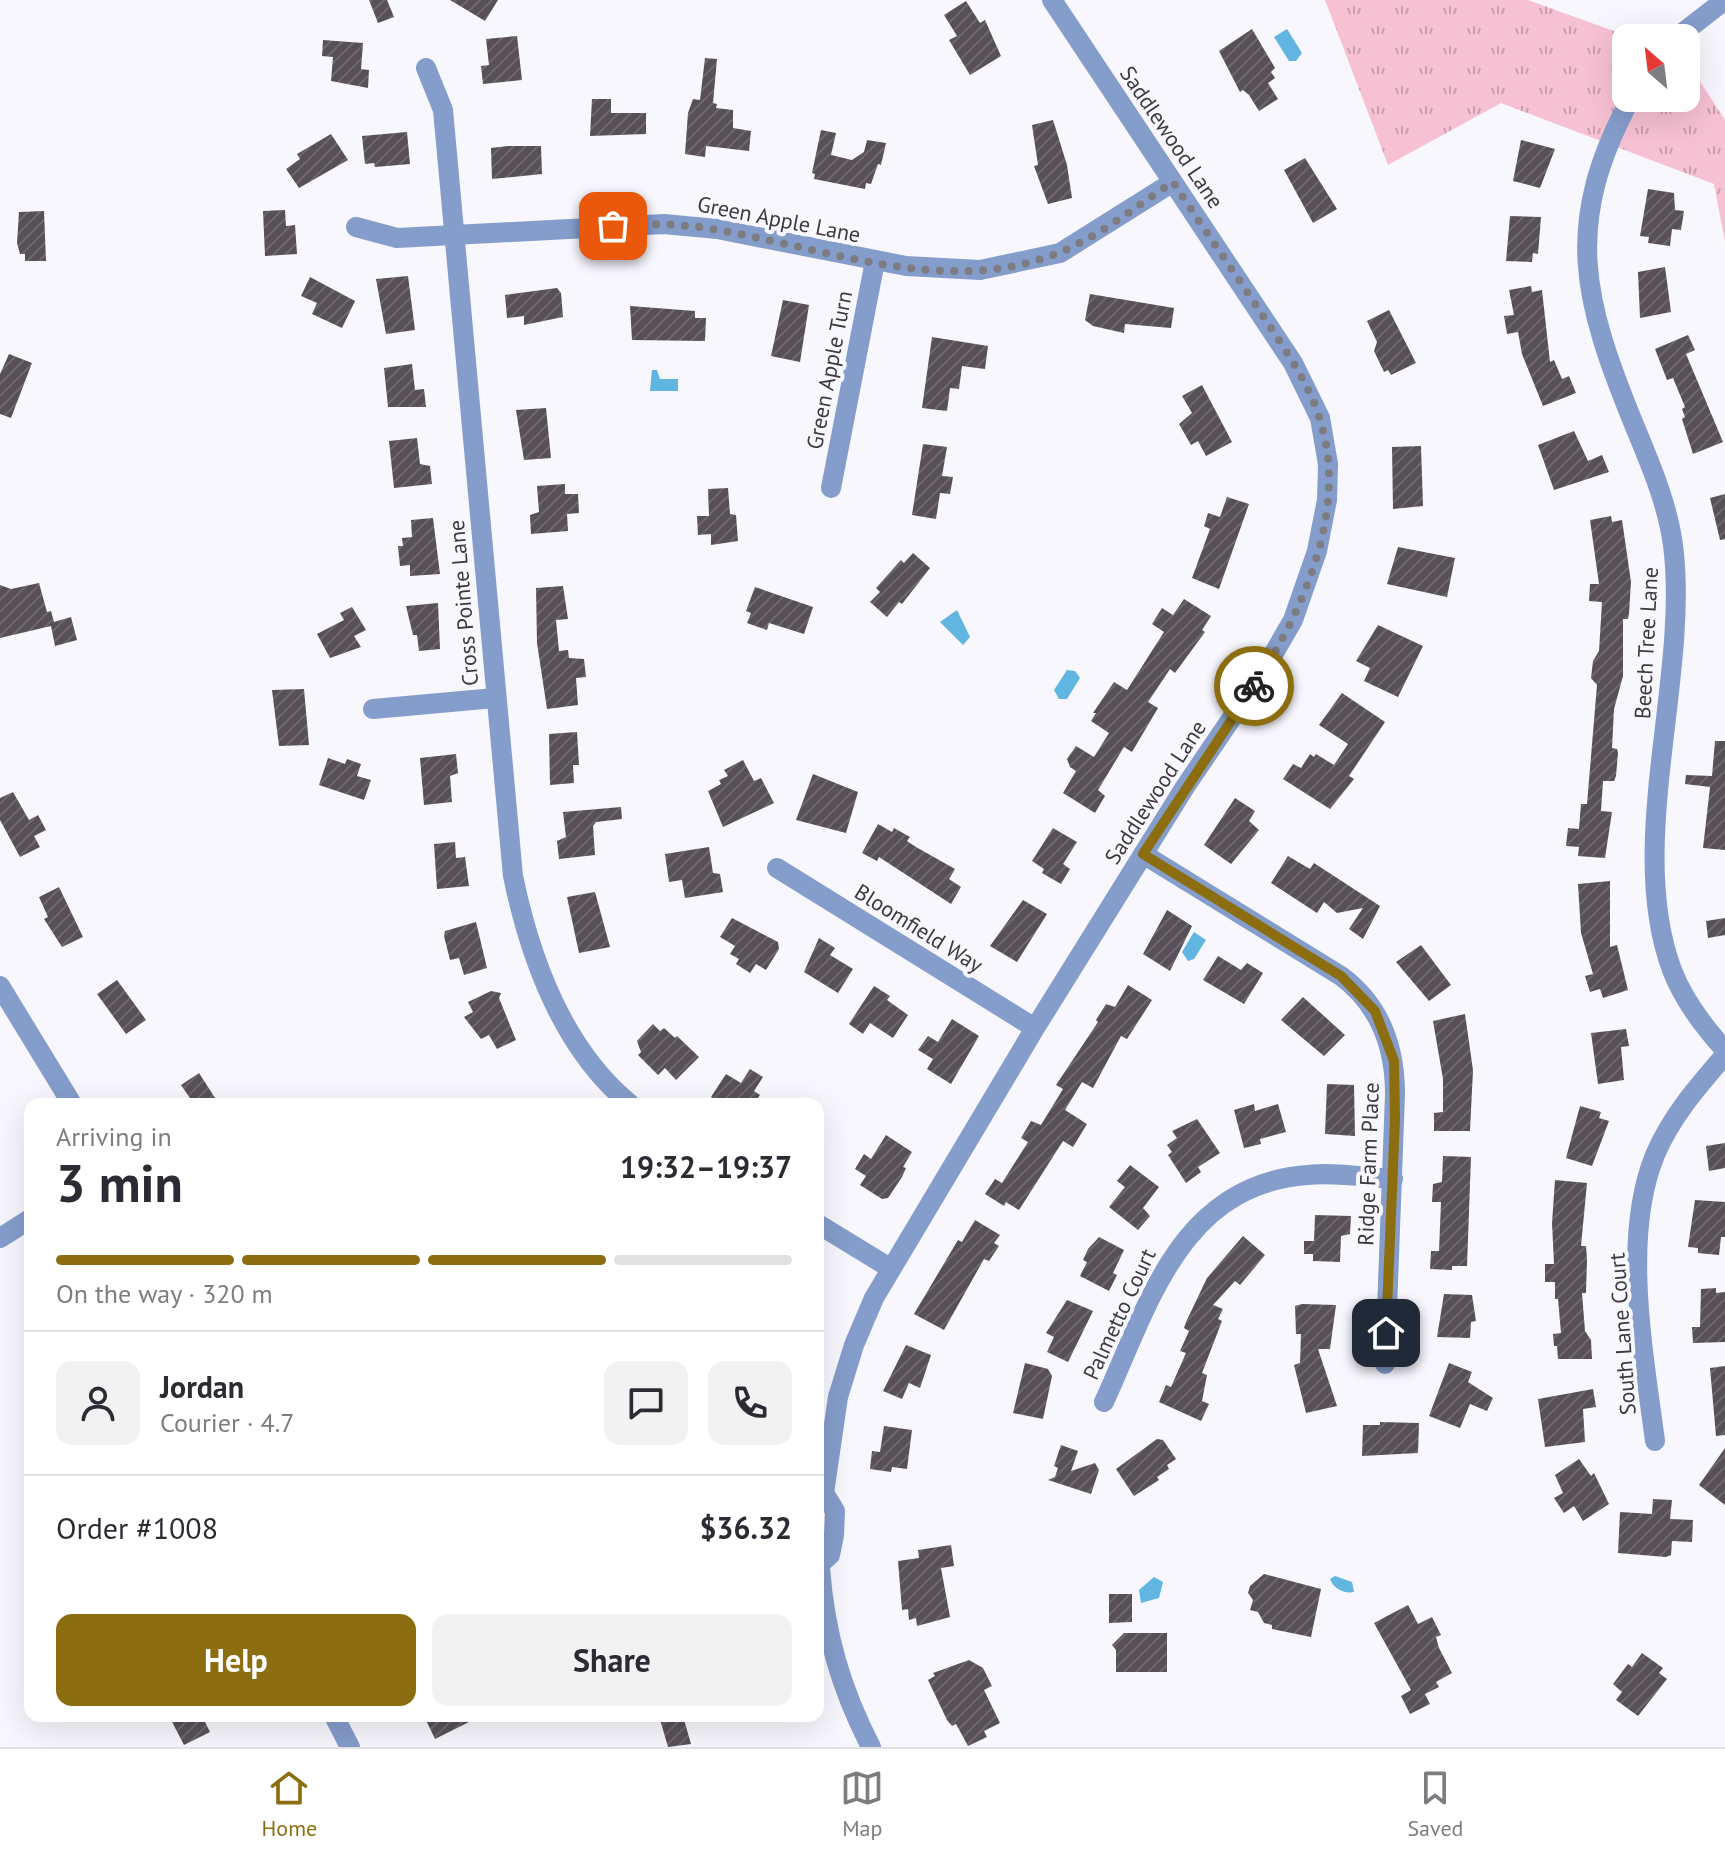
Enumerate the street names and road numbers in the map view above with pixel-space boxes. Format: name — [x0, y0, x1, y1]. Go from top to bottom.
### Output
street label: Saddlewood Lane — [1114, 60, 1230, 214]
street label: Green Apple Lane — [695, 189, 863, 249]
street label: Green Apple Turn — [800, 288, 858, 452]
street label: Cross Pointe Lane — [442, 519, 484, 687]
street label: Beech Tree Lane — [1628, 566, 1664, 720]
street label: Saddlewood Lane — [1098, 715, 1212, 869]
street label: Bloomfield Way — [850, 877, 989, 979]
street label: Ridge Farm Place — [1351, 1082, 1385, 1246]
street label: Palmetto Court — [1076, 1244, 1162, 1384]
street label: South Lane Court — [1602, 1251, 1642, 1416]

